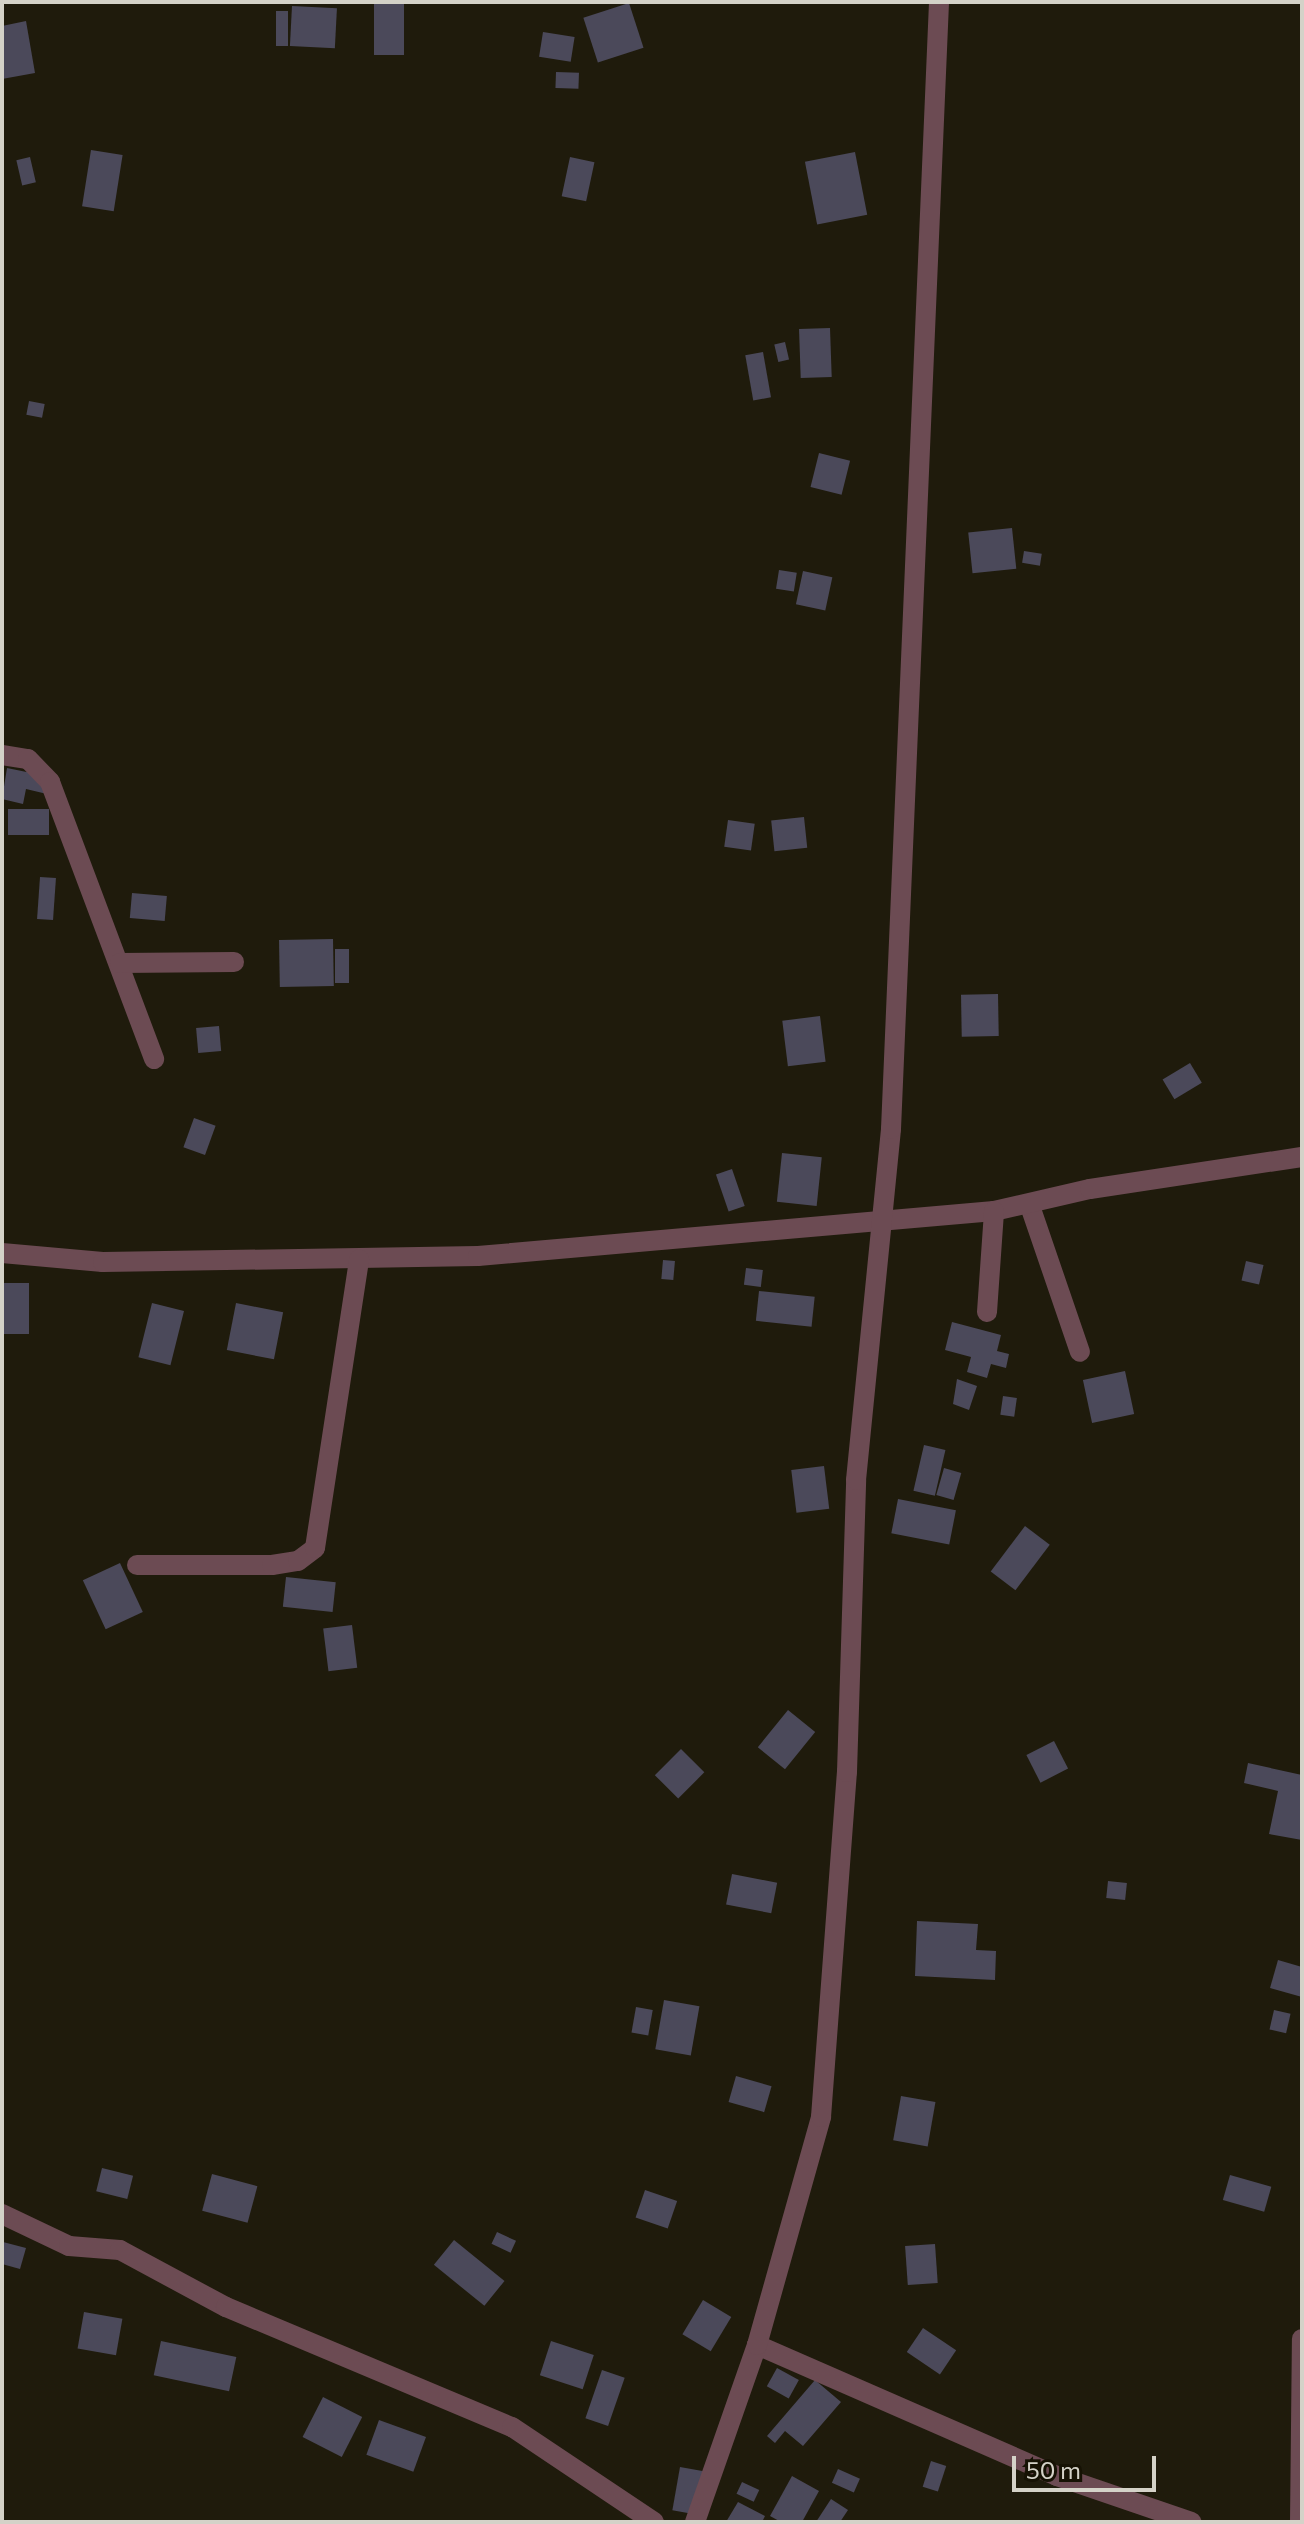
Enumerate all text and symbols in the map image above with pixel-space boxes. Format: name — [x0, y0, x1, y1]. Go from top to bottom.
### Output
scale bar — [1016, 2440, 1160, 2490]
text: 50 m — [1026, 2455, 1081, 2484]

